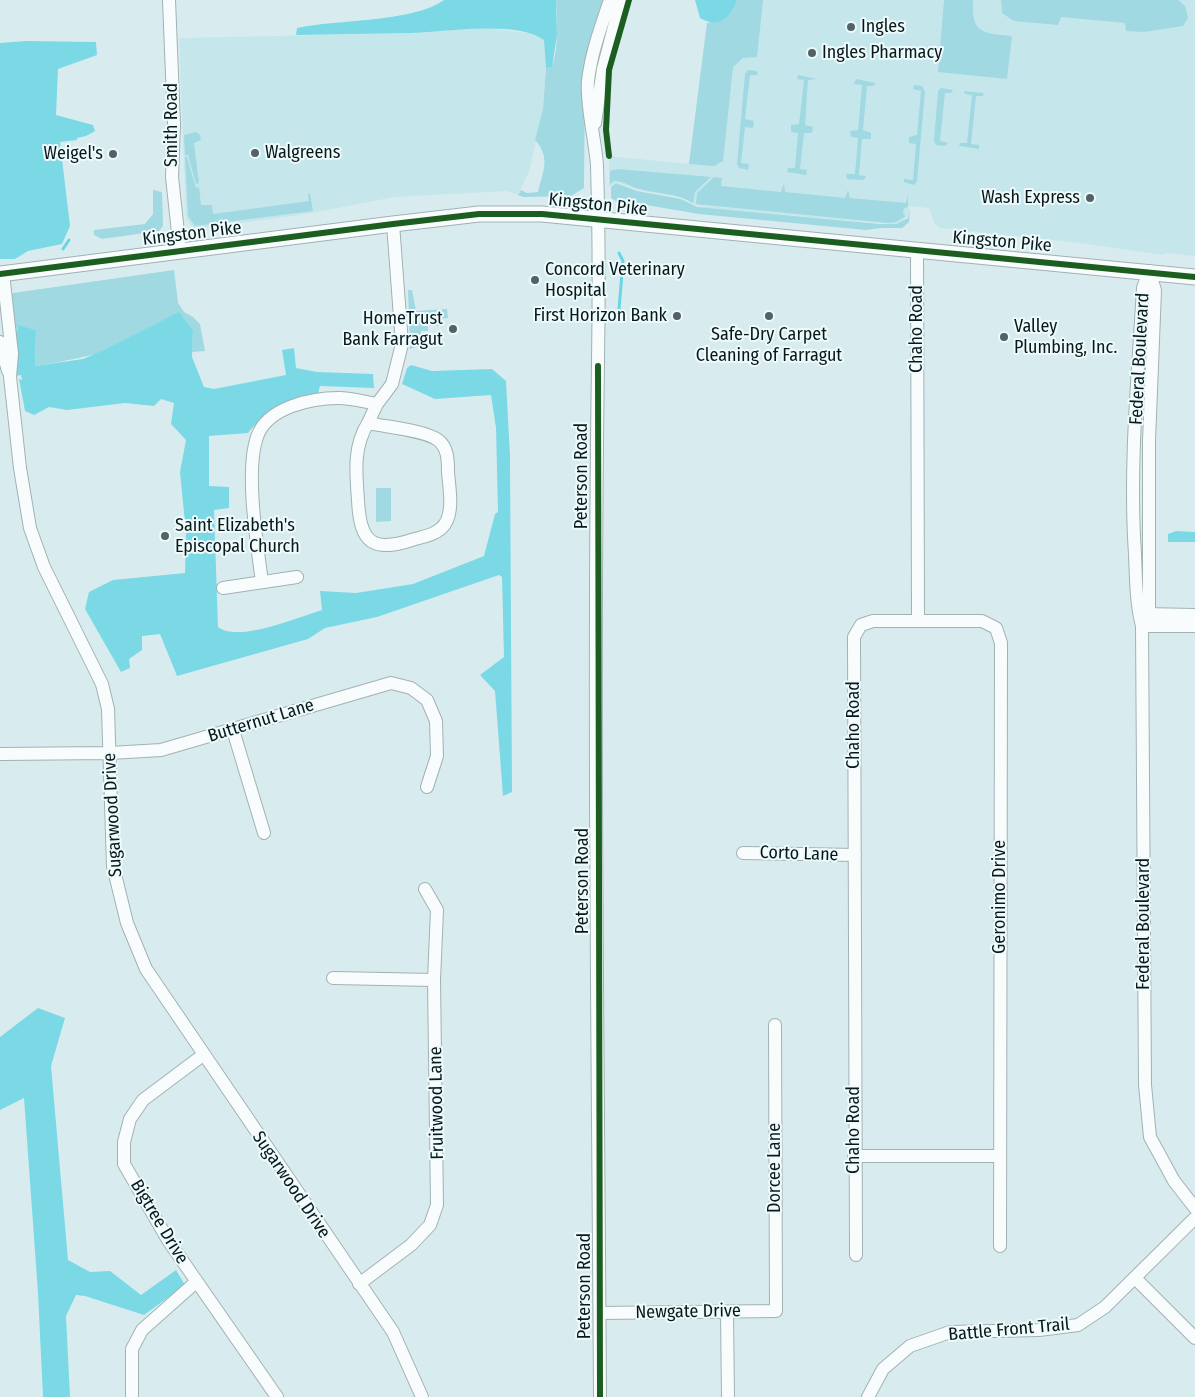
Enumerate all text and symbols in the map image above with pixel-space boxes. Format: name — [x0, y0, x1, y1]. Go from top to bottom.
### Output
place label: Ingles — [861, 16, 905, 38]
marker: Ingles — [845, 21, 857, 33]
place label: Ingles Pharmacy — [822, 42, 942, 64]
marker: Ingles Pharmacy — [806, 47, 818, 59]
street label: Smith Road — [161, 83, 183, 167]
place label: Walgreens — [265, 142, 341, 164]
place label: Weigel's — [44, 143, 103, 165]
marker: Walgreens — [249, 147, 261, 159]
marker: Weigel's — [107, 148, 119, 160]
place label: Wash Express — [981, 187, 1080, 209]
street label: Kingston Pike — [547, 189, 649, 221]
marker: Wash Express — [1084, 192, 1096, 204]
street label: Kingston Pike — [141, 217, 243, 251]
street label: Kingston Pike — [952, 227, 1052, 257]
place label: Concord Veterinary Hospital — [545, 259, 685, 302]
marker: Concord Veterinary Hospital — [529, 274, 541, 286]
street label: Chaho Road — [906, 285, 928, 373]
street label: Federal Boulevard — [1126, 292, 1154, 426]
place label: First Horizon Bank — [533, 305, 667, 327]
place label: HomeTrust Bank Farragut — [342, 308, 443, 350]
marker: First Horizon Bank — [671, 310, 683, 322]
marker: Safe-Dry Carpet Cleaning of Farragut — [763, 310, 775, 322]
place label: Valley Plumbing, Inc. — [1014, 316, 1117, 358]
marker: HomeTrust Bank Farragut — [447, 323, 459, 335]
place label: Safe-Dry Carpet Cleaning of Farragut — [696, 324, 842, 366]
marker: Valley Plumbing, Inc. — [998, 331, 1010, 343]
street label: Peterson Road — [571, 423, 593, 529]
place label: Saint Elizabeth's Episcopal Church — [175, 515, 300, 558]
marker: Saint Elizabeth's Episcopal Church — [159, 530, 171, 542]
street label: Chaho Road — [843, 681, 865, 769]
street label: Butternut Lane — [205, 695, 317, 747]
street label: Sugarwood Drive — [99, 752, 127, 878]
street label: Peterson Road — [572, 828, 594, 934]
street label: Geronimo Drive — [989, 840, 1011, 954]
street label: Corto Lane — [759, 842, 839, 866]
street label: Federal Boulevard — [1133, 858, 1155, 990]
street label: Fruitwood Lane — [425, 1046, 449, 1160]
street label: Chaho Road — [843, 1086, 865, 1174]
street label: Dorcee Lane — [764, 1123, 786, 1213]
street label: Sugarwood Drive — [247, 1127, 335, 1243]
street label: Bigtree Drive — [125, 1176, 193, 1268]
street label: Peterson Road — [574, 1233, 596, 1339]
street label: Newgate Drive — [635, 1300, 741, 1324]
street label: Battle Front Trail — [947, 1314, 1071, 1346]

